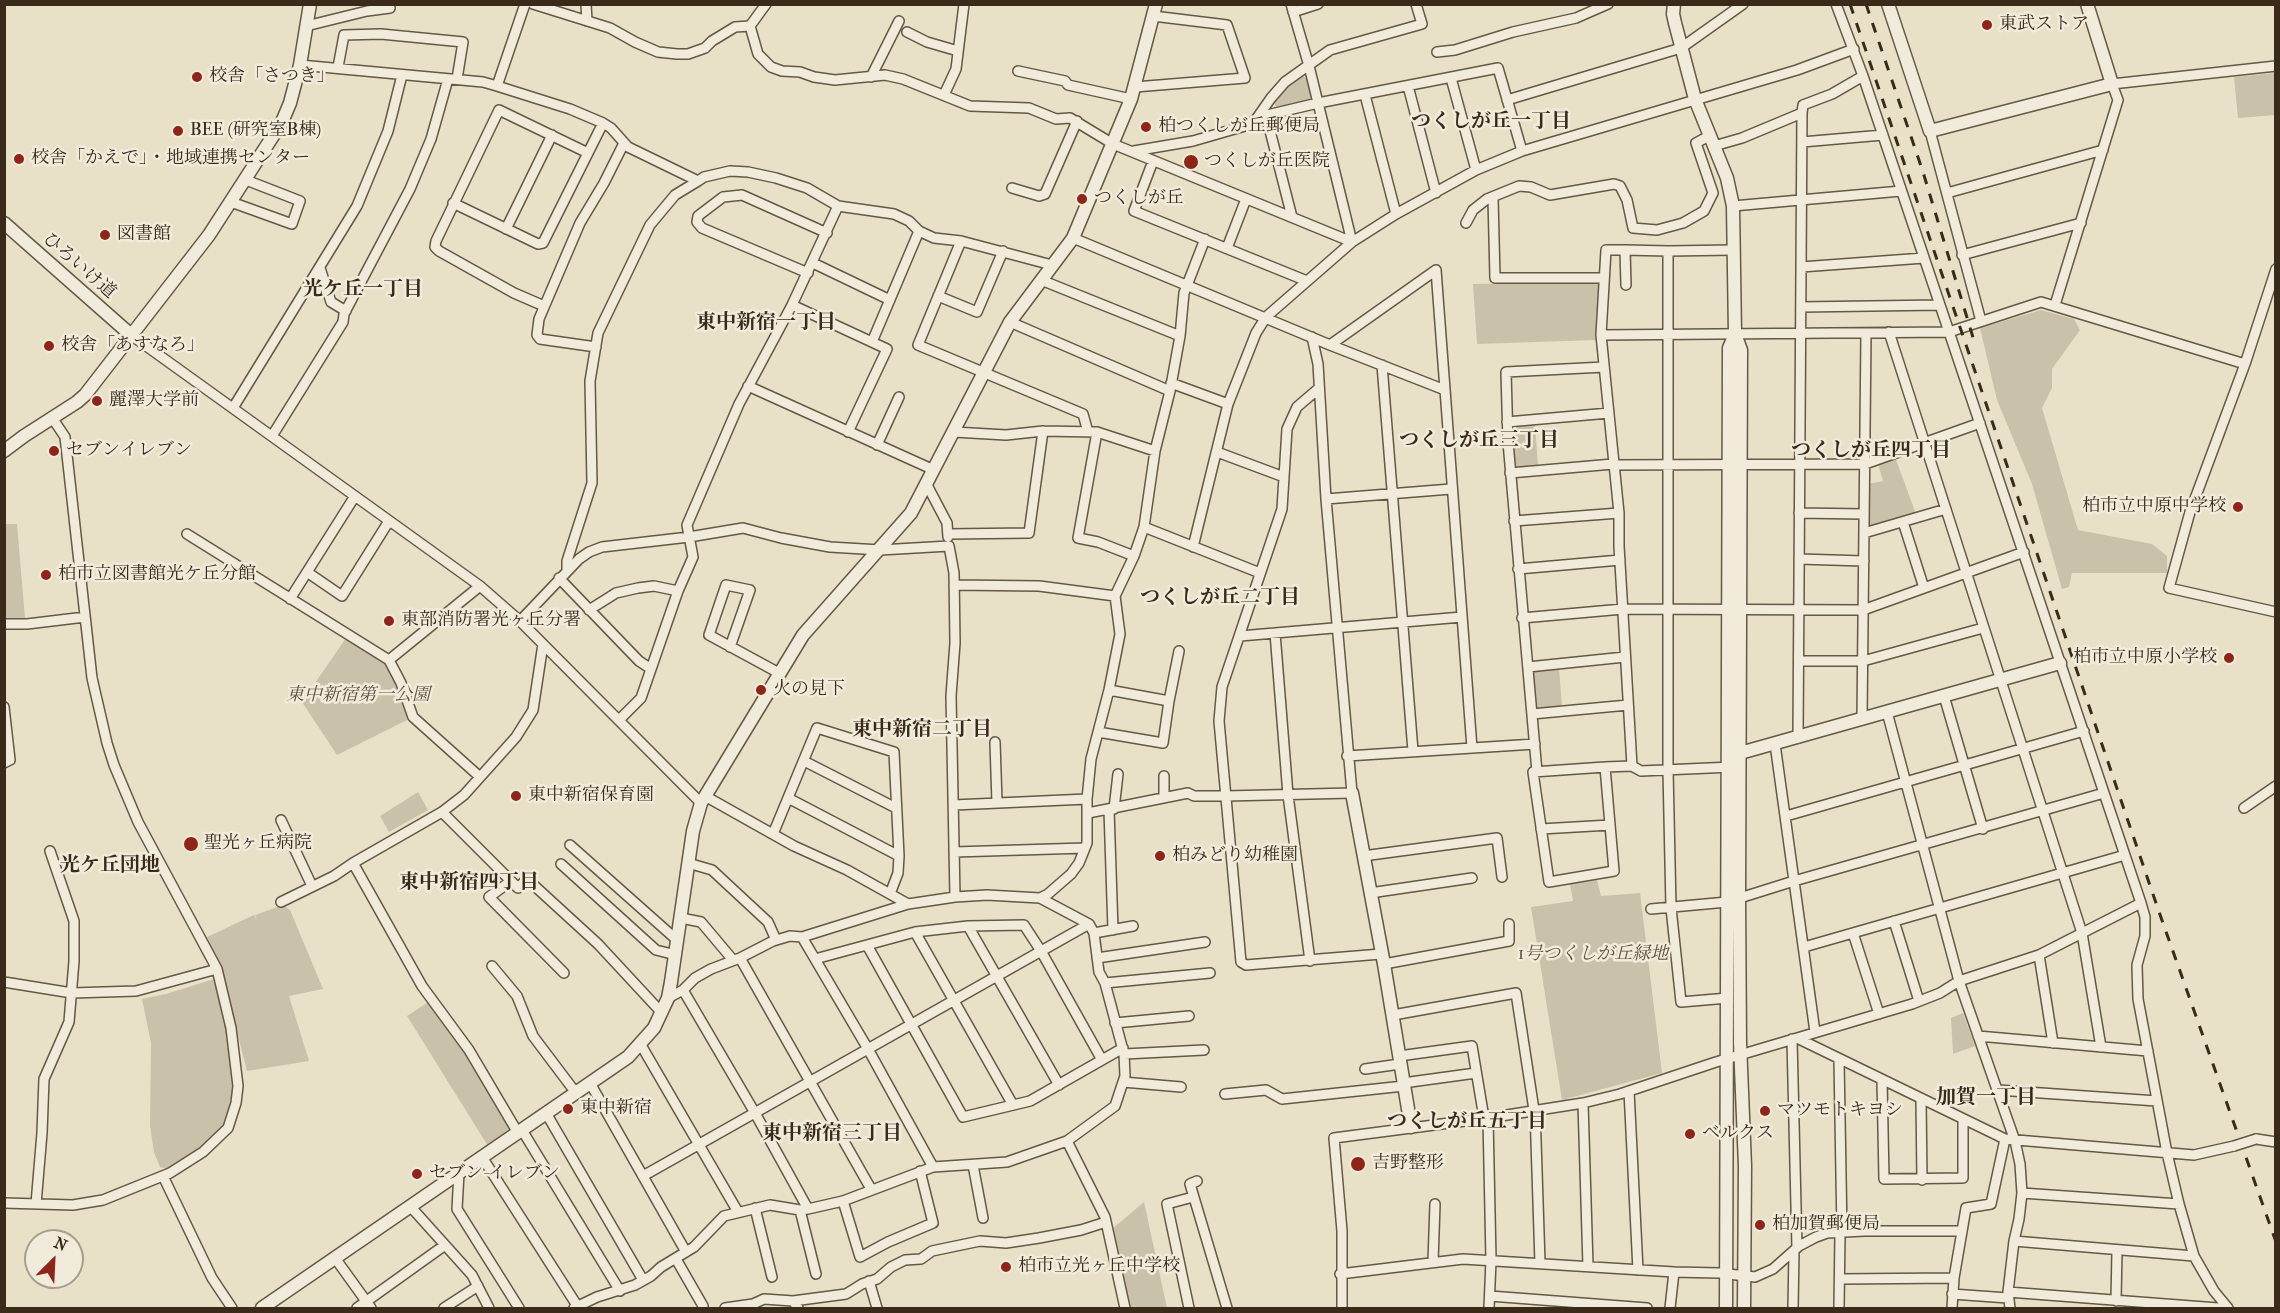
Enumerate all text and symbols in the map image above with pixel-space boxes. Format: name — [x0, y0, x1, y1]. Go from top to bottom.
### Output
place label: 東武ストア — [1999, 14, 2089, 36]
marker: 東武ストア — [1980, 18, 1994, 32]
place label: 校舎「さつき」 — [209, 66, 335, 88]
marker: 校舎「さつき」 — [190, 70, 204, 84]
district label: つくしが丘一丁目 — [1411, 110, 1571, 134]
place label: 柏つくしが丘郵便局 — [1158, 116, 1320, 138]
place label: BEE (研究室B棟) — [190, 120, 321, 142]
marker: 柏つくしが丘郵便局 — [1139, 120, 1153, 134]
marker: BEE (研究室B棟) — [171, 124, 185, 138]
place label: 校舎「かえで」・地域連携センター — [31, 148, 310, 170]
place label: つくしが丘医院 — [1204, 151, 1330, 173]
marker: 校舎「かえで」・地域連携センター — [12, 152, 26, 166]
marker: つくしが丘医院 — [1182, 153, 1200, 171]
place label: つくしが丘 — [1094, 188, 1184, 210]
marker: つくしが丘 — [1075, 192, 1089, 206]
place label: 図書館 — [117, 224, 171, 246]
street label: ひろいけ道 — [38, 228, 120, 304]
marker: 図書館 — [98, 228, 112, 242]
district label: 光ケ丘一丁目 — [303, 278, 423, 302]
district label: 東中新宿一丁目 — [696, 311, 836, 335]
place label: 校舎「あすなろ」 — [61, 335, 205, 357]
marker: 校舎「あすなろ」 — [42, 339, 56, 353]
place label: 麗澤大学前 — [109, 390, 199, 412]
marker: 麗澤大学前 — [90, 394, 104, 408]
district label: つくしが丘三丁目 — [1399, 429, 1559, 453]
district label: つくしが丘四丁目 — [1791, 439, 1951, 463]
place label: セブンイレブン — [66, 440, 192, 462]
marker: セブンイレブン — [47, 444, 61, 458]
place label: 柏市立中原中学校 — [2082, 496, 2226, 518]
marker: 柏市立中原中学校 — [2231, 500, 2245, 514]
place label: 柏市立図書館光ケ丘分館 — [58, 564, 256, 586]
marker: 柏市立図書館光ケ丘分館 — [39, 568, 53, 582]
district label: つくしが丘二丁目 — [1140, 586, 1300, 610]
place label: 東部消防署光ヶ丘分署 — [401, 610, 581, 632]
marker: 東部消防署光ヶ丘分署 — [382, 614, 396, 628]
place label: 柏市立中原小学校 — [2073, 647, 2217, 669]
marker: 柏市立中原小学校 — [2222, 651, 2236, 665]
place label: 火の見下 — [773, 679, 845, 701]
marker: 火の見下 — [754, 683, 768, 697]
park label: 東中新宿第一公園 — [286, 685, 430, 707]
district label: 東中新宿二丁目 — [852, 718, 992, 742]
place label: 東中新宿保育園 — [528, 785, 654, 807]
marker: 東中新宿保育園 — [509, 789, 523, 803]
place label: 聖光ヶ丘病院 — [204, 833, 312, 855]
marker: 聖光ヶ丘病院 — [182, 835, 200, 853]
place label: 柏みどり幼稚園 — [1172, 845, 1298, 867]
marker: 柏みどり幼稚園 — [1153, 849, 1167, 863]
district label: 光ケ丘団地 — [60, 854, 160, 878]
district label: 東中新宿四丁目 — [399, 871, 539, 895]
park label: 1号つくしが丘緑地 — [1518, 944, 1668, 966]
district label: 加賀一丁目 — [1936, 1086, 2036, 1110]
place label: 東中新宿 — [580, 1098, 652, 1120]
place label: マツモトキヨシ — [1777, 1100, 1903, 1122]
marker: 東中新宿 — [561, 1102, 575, 1116]
marker: マツモトキヨシ — [1758, 1104, 1772, 1118]
district label: つくしが丘五丁目 — [1387, 1110, 1547, 1134]
district label: 東中新宿三丁目 — [762, 1122, 902, 1146]
place label: ベルクス — [1702, 1123, 1774, 1145]
marker: ベルクス — [1683, 1127, 1697, 1141]
place label: 吉野整形 — [1372, 1153, 1444, 1175]
marker: 吉野整形 — [1349, 1155, 1367, 1173]
place label: セブン-イレブン — [429, 1163, 560, 1185]
marker: セブン-イレブン — [410, 1167, 424, 1181]
place label: 柏加賀郵便局 — [1772, 1214, 1880, 1236]
marker: 柏加賀郵便局 — [1753, 1218, 1767, 1232]
north arrow — [24, 1229, 84, 1289]
text: N — [51, 1233, 70, 1255]
place label: 柏市立光ヶ丘中学校 — [1018, 1256, 1180, 1278]
marker: 柏市立光ヶ丘中学校 — [999, 1260, 1013, 1274]

